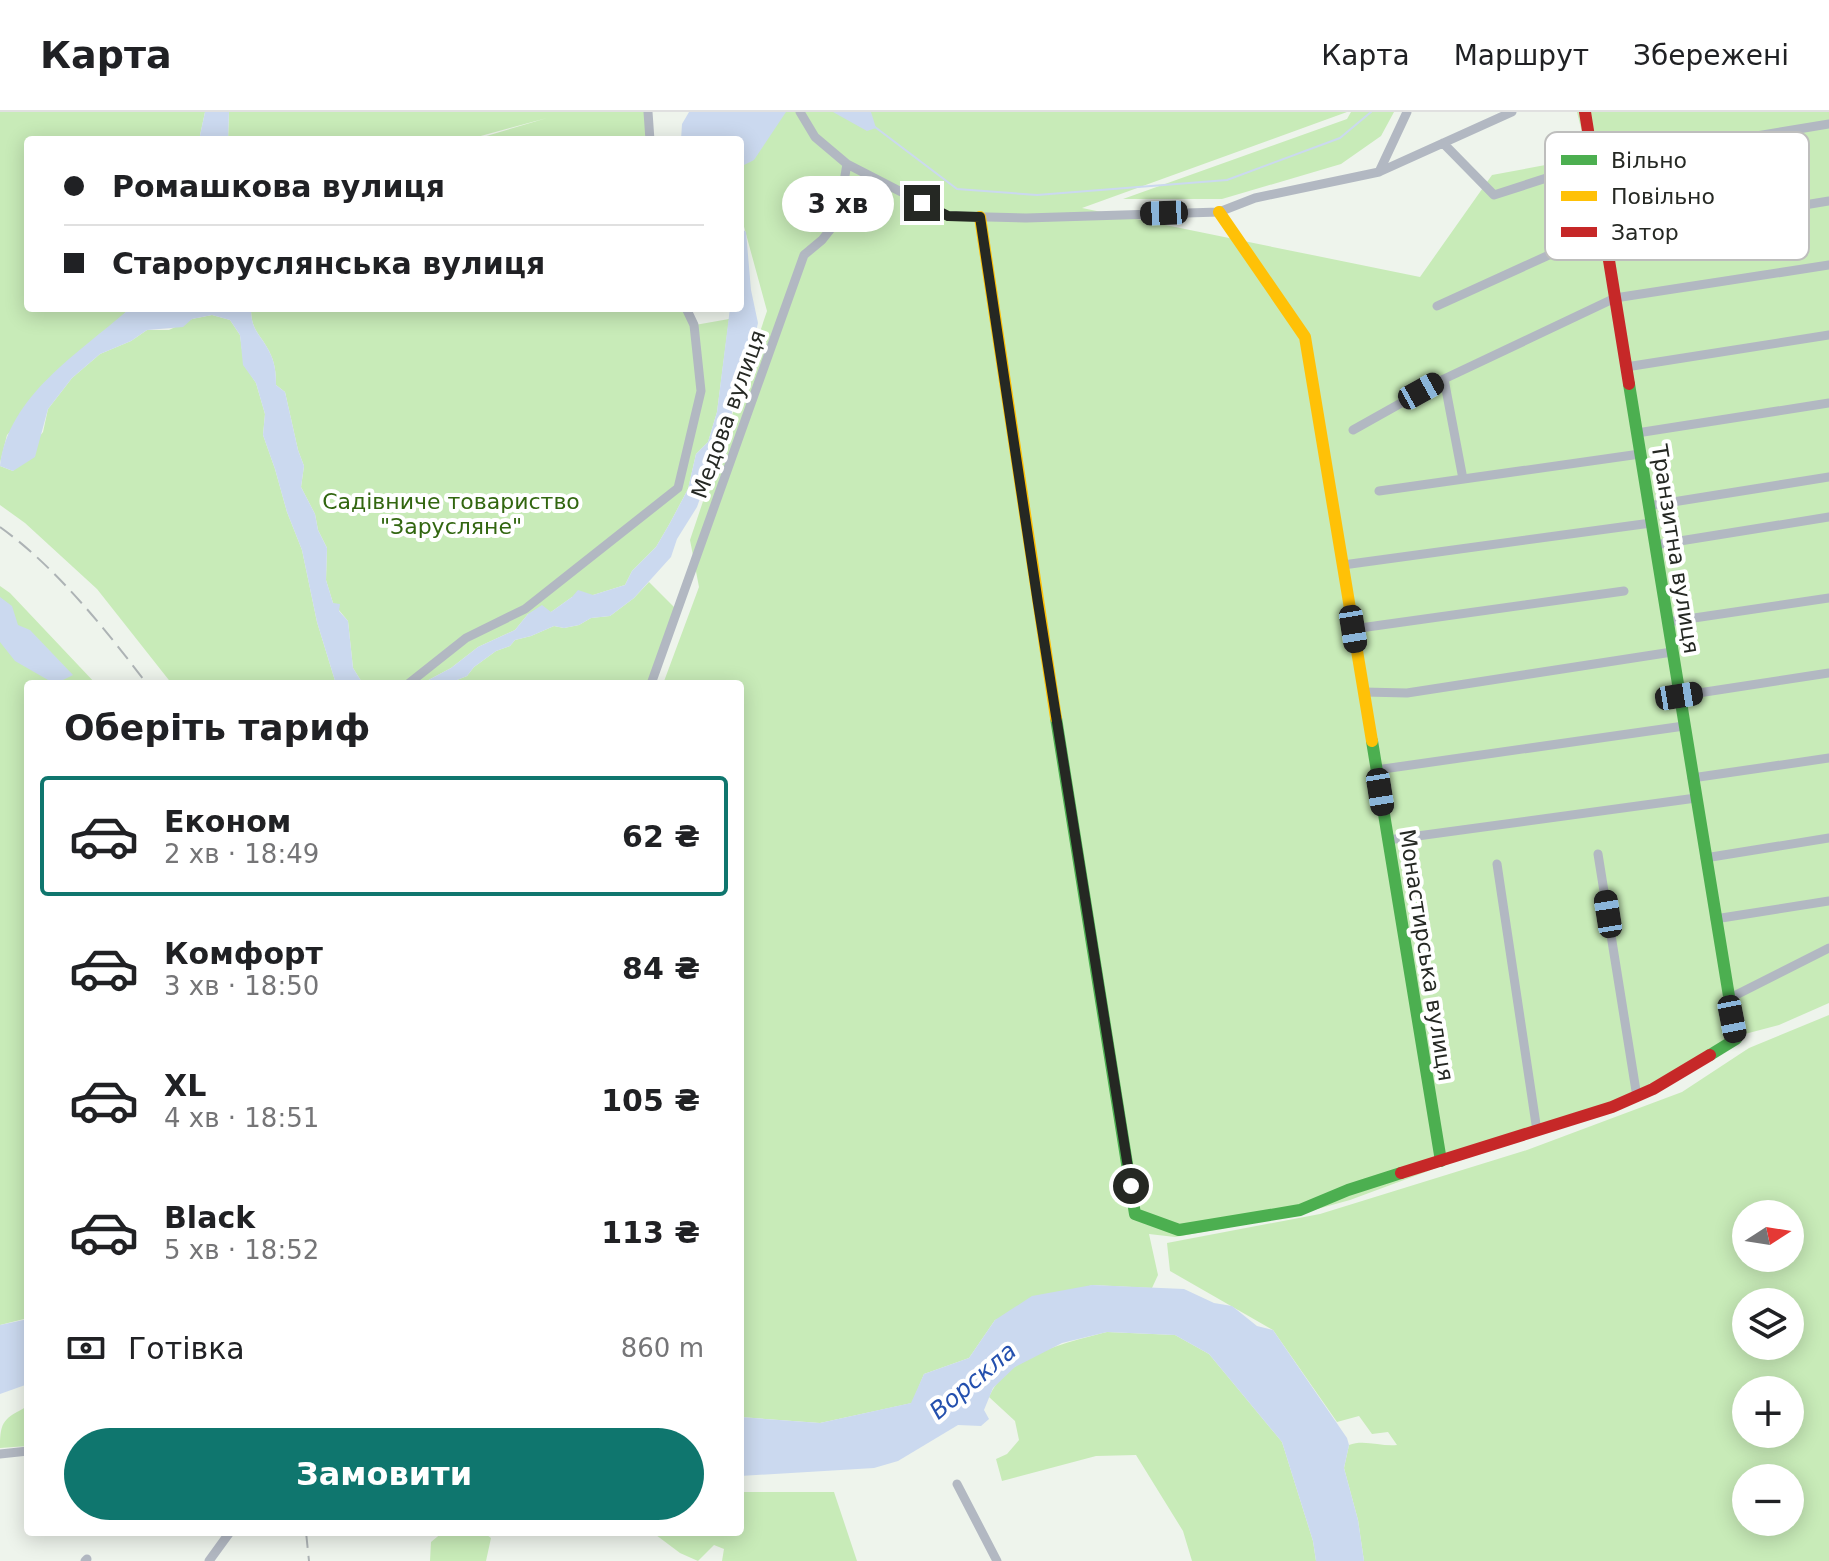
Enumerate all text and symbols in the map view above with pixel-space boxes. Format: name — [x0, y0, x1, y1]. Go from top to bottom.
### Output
text: Карта — [40, 33, 172, 77]
text: Карта — [1321, 39, 1410, 72]
text: Маршрут — [1454, 39, 1589, 72]
text: Збережені — [1633, 39, 1789, 72]
legend — [1545, 132, 1809, 260]
text: Вільно — [1611, 148, 1687, 173]
text: Ромашкова вулиця — [112, 169, 445, 204]
callout: 3 хв — [782, 175, 894, 231]
text: Повільно — [1611, 184, 1715, 209]
route end — [904, 185, 940, 221]
text: 3 хв — [808, 189, 868, 219]
car — [1140, 200, 1188, 226]
text: Затор — [1611, 220, 1679, 245]
text: Староруслянська вулиця — [112, 246, 545, 281]
street label: Медова вулиця — [686, 327, 771, 502]
car — [1394, 369, 1448, 413]
street label: Транзитна вулиця — [1646, 442, 1704, 655]
park label: Садівниче товариство "Зарусляне" — [322, 489, 580, 539]
car — [1337, 603, 1369, 655]
car — [1653, 680, 1705, 712]
text: Оберіть тариф — [64, 707, 370, 748]
car — [1364, 766, 1396, 818]
icon: car — [68, 800, 140, 872]
text: Економ — [164, 804, 291, 839]
text: 62 ₴ — [622, 819, 700, 854]
street label: Монастирська вулиця — [1394, 827, 1459, 1083]
text: 2 хв · 18:49 — [164, 839, 319, 869]
car — [1592, 888, 1624, 940]
icon: car — [68, 932, 140, 1004]
text: Комфорт — [164, 936, 323, 971]
text: 84 ₴ — [622, 951, 700, 986]
text: 3 хв · 18:50 — [164, 971, 319, 1001]
car — [1716, 993, 1748, 1045]
icon: car — [68, 1064, 140, 1136]
text: XL — [164, 1068, 206, 1103]
text: 105 ₴ — [601, 1083, 700, 1118]
text: 4 хв · 18:51 — [164, 1103, 319, 1133]
route start — [1113, 1168, 1149, 1204]
icon: car — [68, 1196, 140, 1268]
text: Black — [164, 1200, 255, 1235]
north arrow — [1732, 1200, 1804, 1272]
map controls — [1732, 1200, 1804, 1536]
text: 113 ₴ — [601, 1215, 700, 1250]
text: 5 хв · 18:52 — [164, 1235, 319, 1265]
button: layers — [1732, 1288, 1804, 1360]
icon: cash — [64, 1326, 108, 1370]
text: Готівка — [128, 1331, 245, 1366]
text: 860 m — [621, 1333, 704, 1363]
water label: Ворскла — [924, 1337, 1022, 1425]
button: + — [1732, 1376, 1804, 1448]
button: Замовити — [64, 1428, 704, 1520]
button: − — [1732, 1464, 1804, 1536]

